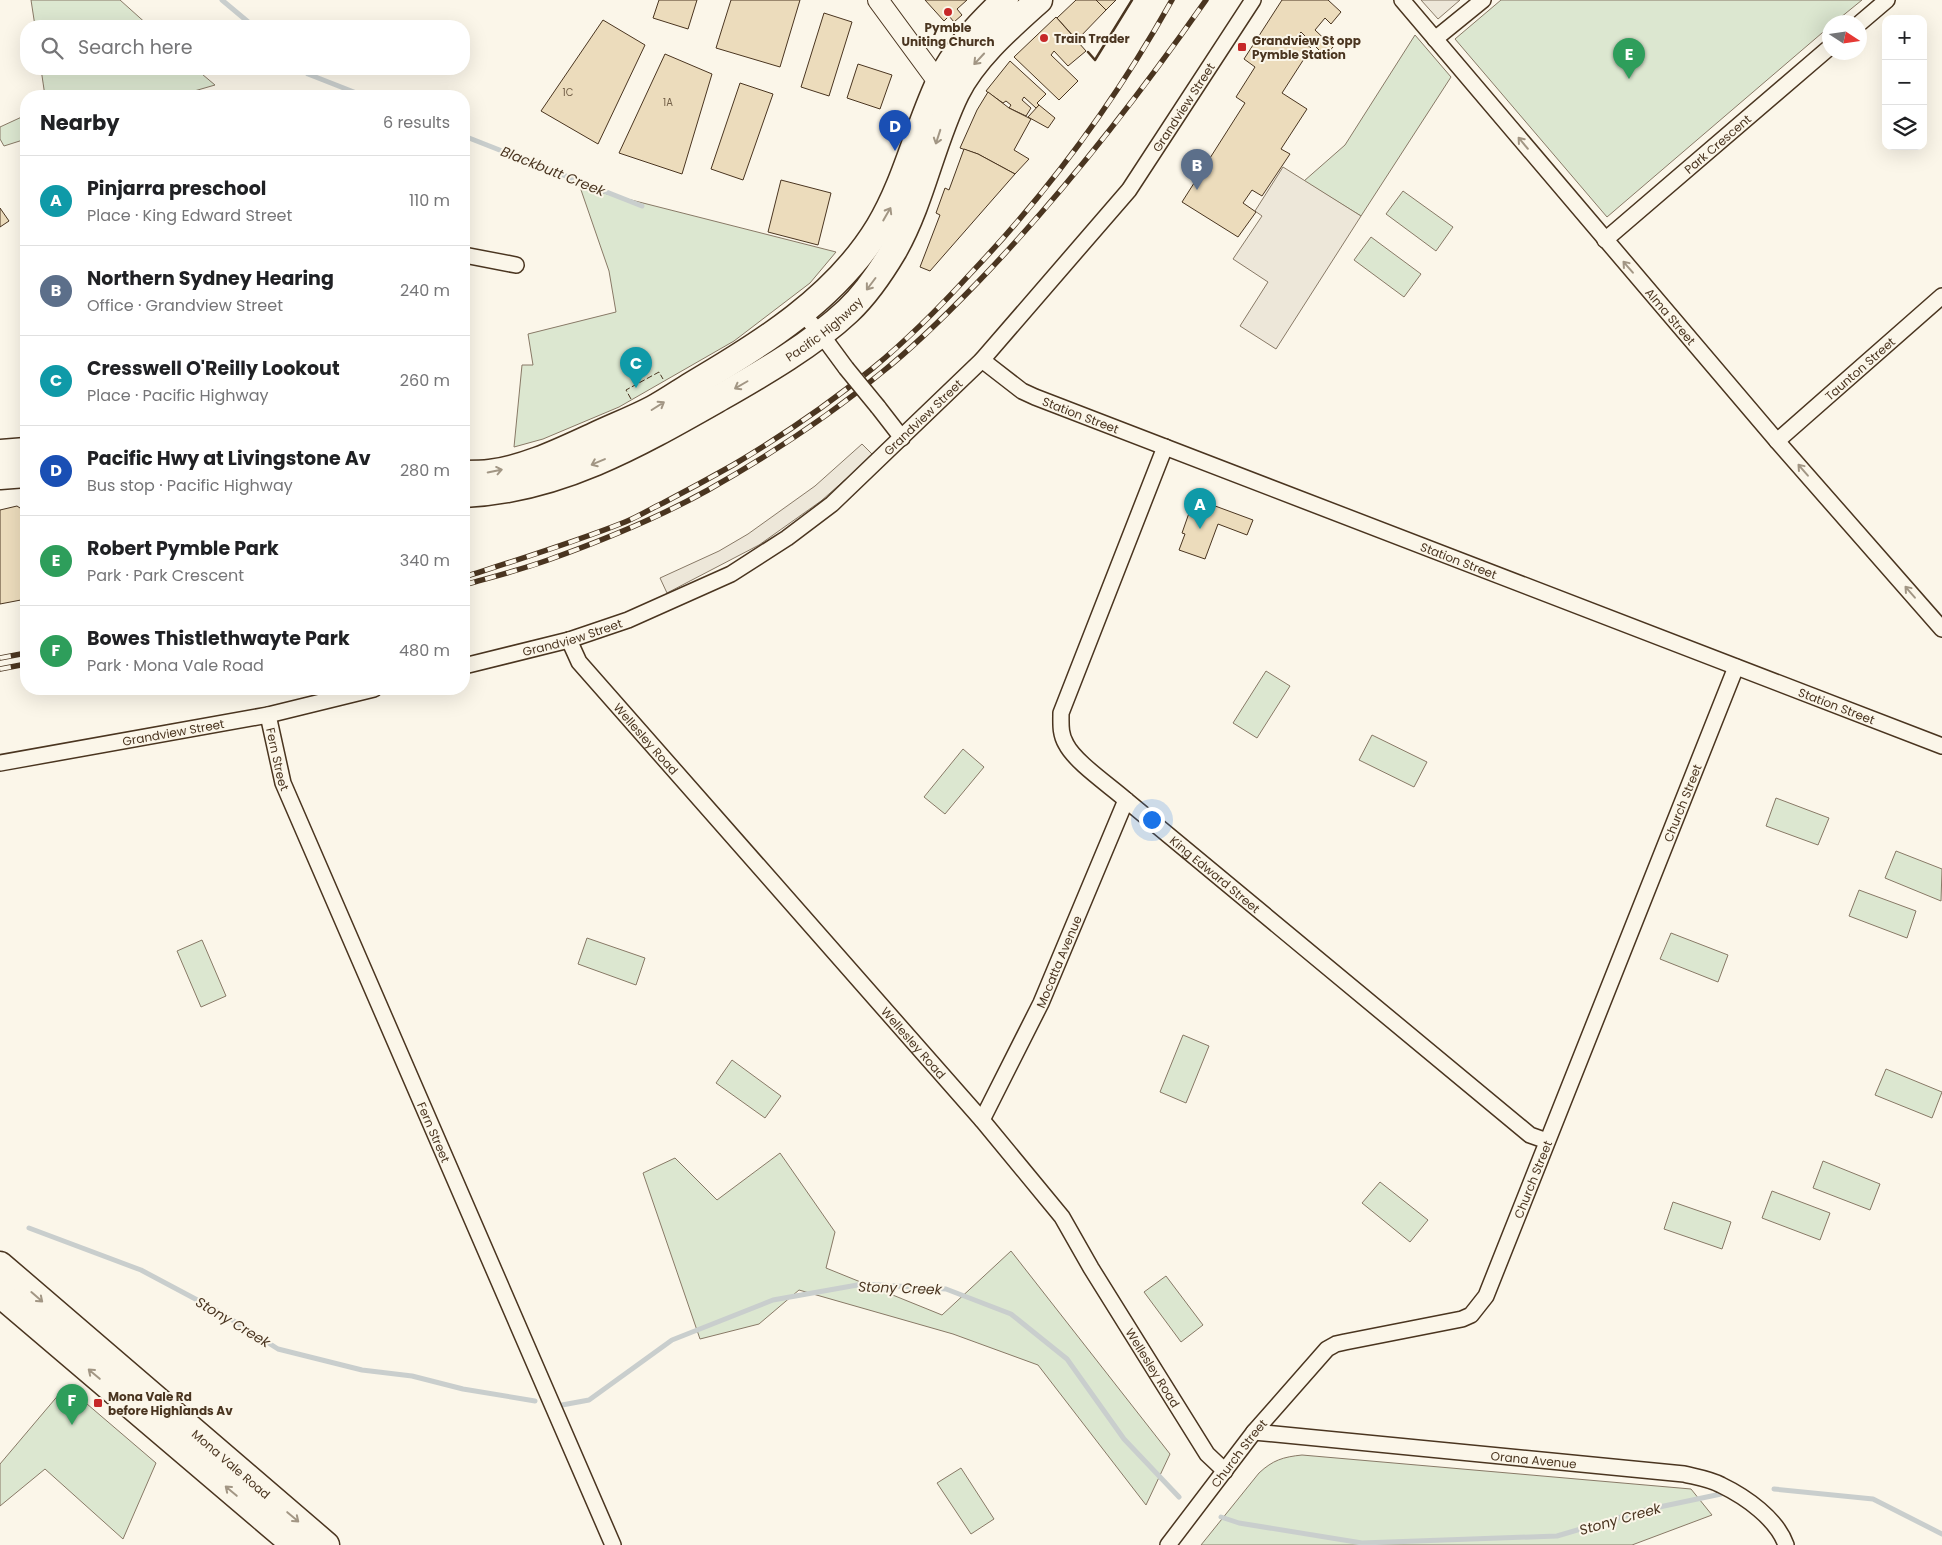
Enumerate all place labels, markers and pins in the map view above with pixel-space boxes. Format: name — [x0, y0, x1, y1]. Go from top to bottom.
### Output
marker: Pymble Uniting Church — [942, 6, 954, 18]
place label: Pymble Uniting Church — [901, 19, 995, 50]
place label: Train Trader — [1054, 30, 1130, 47]
marker: Train Trader — [1038, 32, 1050, 44]
place label: Grandview St opp Pymble Station — [1252, 32, 1361, 63]
pin: E — [1613, 38, 1645, 79]
marker: Grandview St opp Pymble Station — [1236, 41, 1248, 53]
pin: D — [879, 110, 911, 151]
pin: B — [1181, 149, 1213, 190]
pin: C — [620, 347, 652, 388]
pin: A — [1184, 488, 1216, 529]
pin: F — [56, 1384, 88, 1425]
place label: Mona Vale Rd before Highlands Av — [108, 1388, 233, 1419]
marker: Mona Vale Rd before Highlands Av — [92, 1397, 104, 1409]

